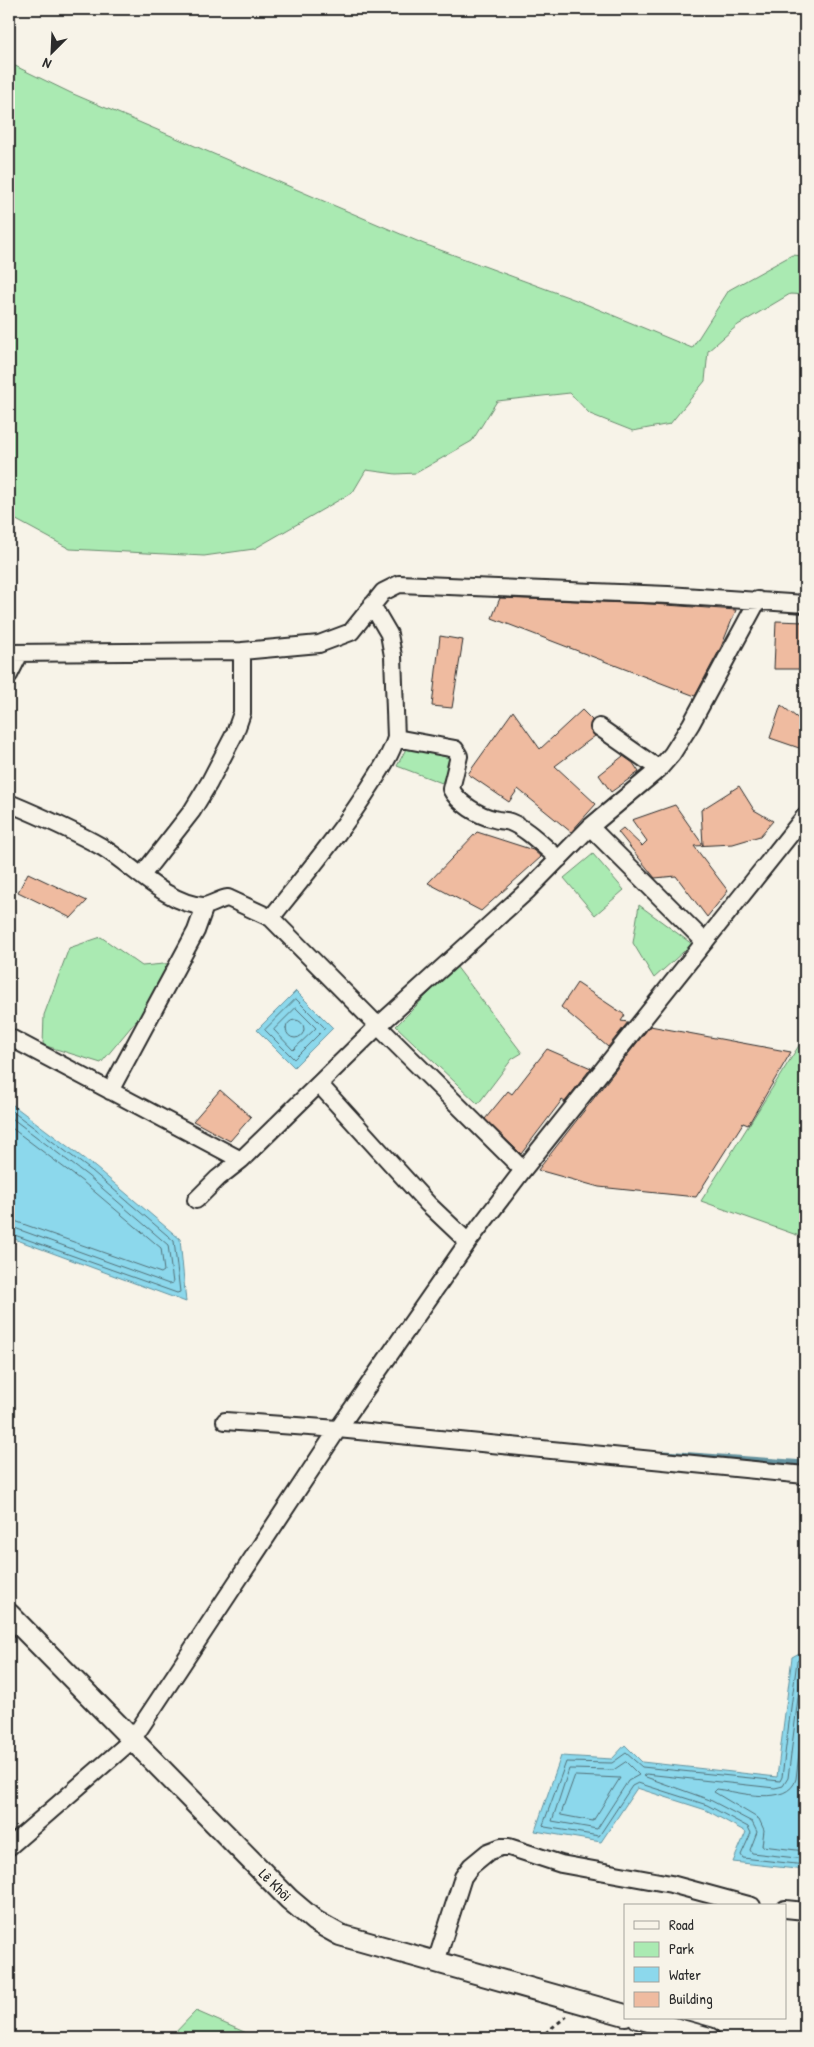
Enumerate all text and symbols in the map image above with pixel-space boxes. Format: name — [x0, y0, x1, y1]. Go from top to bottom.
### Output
north arrow — [28, 28, 78, 78]
text: N — [39, 54, 54, 75]
street label: Lê Khôi — [254, 1864, 296, 1906]
legend — [624, 1904, 786, 2020]
text: Road — [669, 1914, 694, 1935]
text: Park — [669, 1938, 694, 1959]
text: Water — [669, 1964, 701, 1985]
text: Building — [669, 1988, 713, 2009]

